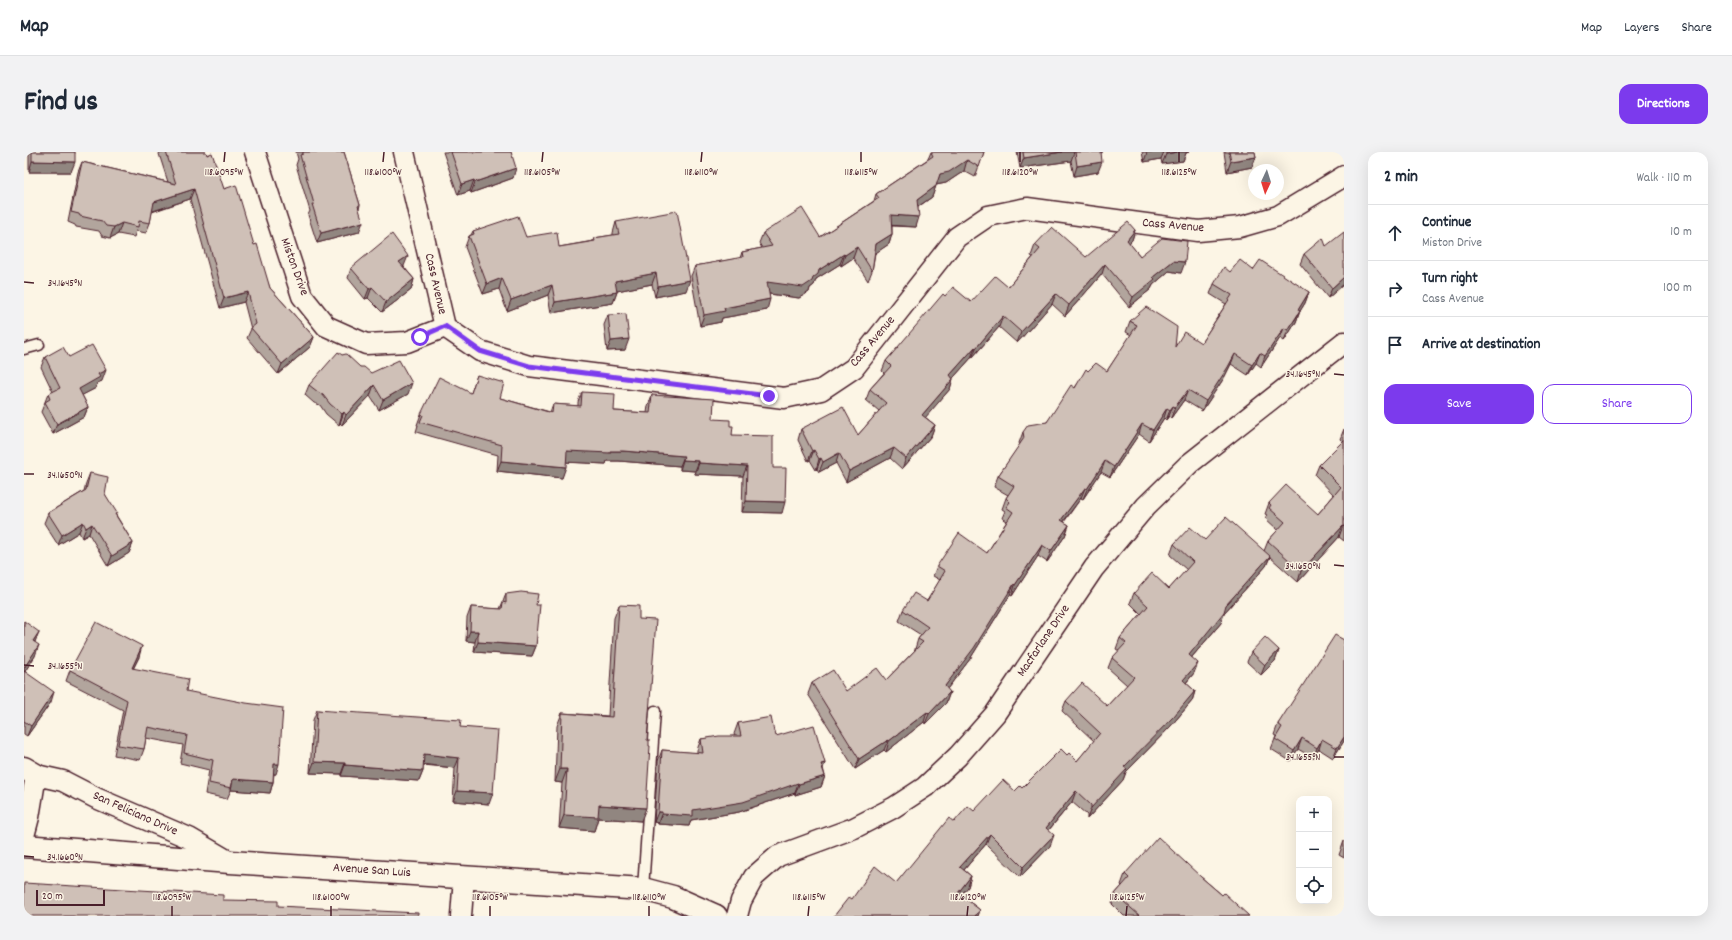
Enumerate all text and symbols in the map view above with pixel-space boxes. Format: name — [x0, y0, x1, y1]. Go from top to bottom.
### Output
text: Map — [20, 14, 49, 41]
text: Map — [1581, 18, 1602, 38]
text: Layers — [1624, 18, 1659, 38]
text: Share — [1681, 18, 1712, 38]
text: Find us — [24, 84, 98, 124]
button: Directions — [1619, 84, 1708, 124]
north arrow — [1248, 164, 1284, 200]
text: 118.6095°W — [205, 166, 244, 180]
text: 118.6100°W — [365, 166, 402, 180]
text: 118.6105°W — [524, 166, 560, 180]
text: 118.6110°W — [684, 166, 718, 180]
text: 118.6115°W — [845, 166, 878, 180]
text: 118.6120°W — [1002, 166, 1038, 180]
text: 118.6125°W — [1161, 166, 1197, 180]
text: 2 min — [1384, 166, 1418, 190]
text: Walk · 110 m — [1636, 169, 1692, 188]
text: Continue — [1422, 212, 1471, 234]
street label: Cass Avenue — [1141, 214, 1205, 238]
icon: ahead — [1384, 222, 1406, 244]
text: 10 m — [1670, 223, 1692, 242]
text: Miston Drive — [1422, 234, 1482, 253]
street label: Miston Drive — [275, 236, 313, 299]
street label: Cass Avenue — [419, 252, 451, 317]
text: Turn right — [1422, 268, 1478, 290]
text: 34.1645°N — [48, 277, 82, 291]
icon: right — [1384, 278, 1406, 300]
text: 100 m — [1663, 279, 1692, 298]
text: Cass Avenue — [1422, 290, 1484, 309]
street label: Cass Avenue — [846, 312, 900, 372]
route start — [411, 328, 429, 346]
icon: arrive — [1384, 334, 1406, 356]
text: Arrive at destination — [1422, 334, 1540, 356]
text: 34.1645°N — [1286, 368, 1320, 382]
button: Save — [1384, 384, 1534, 424]
button: Share — [1542, 384, 1692, 424]
route end — [760, 387, 778, 405]
text: 34.1650°N — [47, 469, 83, 483]
text: 34.1650°N — [1285, 560, 1321, 574]
street label: Macfarlane Drive — [1013, 601, 1075, 681]
text: 34.1655°N — [48, 660, 82, 674]
text: 34.1655°N — [1286, 751, 1320, 765]
street label: San Feliciano Drive — [89, 787, 181, 841]
map controls — [1296, 796, 1332, 904]
button: + — [1296, 796, 1332, 832]
button: − — [1296, 832, 1332, 868]
text: 34.1660°N — [47, 851, 83, 865]
street label: Avenue San Luis — [332, 859, 412, 883]
button: locate — [1296, 868, 1332, 904]
scale bar — [36, 888, 105, 907]
text: 20 m — [42, 889, 63, 905]
text: 118.6095°W — [153, 891, 192, 905]
text: 118.6100°W — [313, 891, 350, 905]
text: 118.6105°W — [472, 891, 508, 905]
text: 118.6110°W — [632, 891, 666, 905]
text: 118.6115°W — [793, 891, 826, 905]
text: 118.6120°W — [950, 891, 986, 905]
text: 118.6125°W — [1109, 891, 1145, 905]

